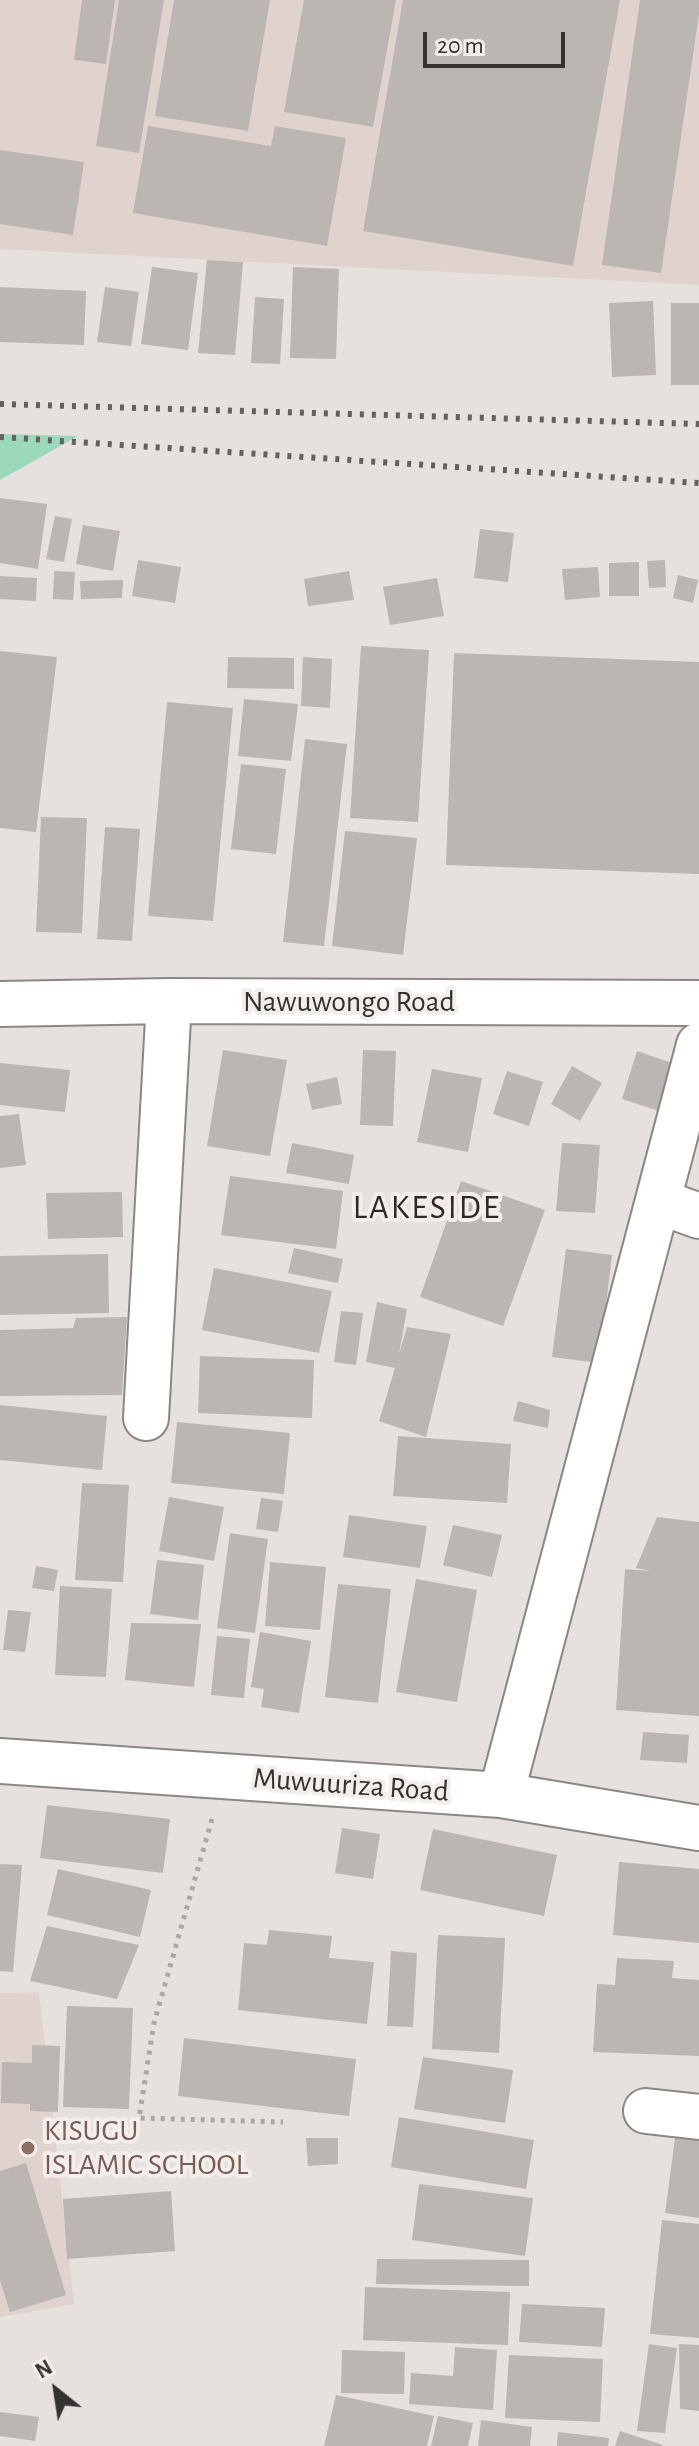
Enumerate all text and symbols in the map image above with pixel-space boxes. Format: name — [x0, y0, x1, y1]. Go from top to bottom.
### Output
scale bar — [427, 16, 569, 66]
text: 20 m — [437, 34, 484, 58]
street label: Nawuwongo Road — [243, 984, 455, 1020]
district label: LAKESIDE — [353, 1188, 501, 1228]
street label: Muwuuriza Road — [252, 1760, 450, 1810]
place label: KISUGU ISLAMIC SCHOOL — [44, 2113, 248, 2184]
marker: KISUGU ISLAMIC SCHOOL — [19, 2139, 37, 2157]
north arrow — [16, 2350, 96, 2430]
text: N — [32, 2356, 56, 2383]

